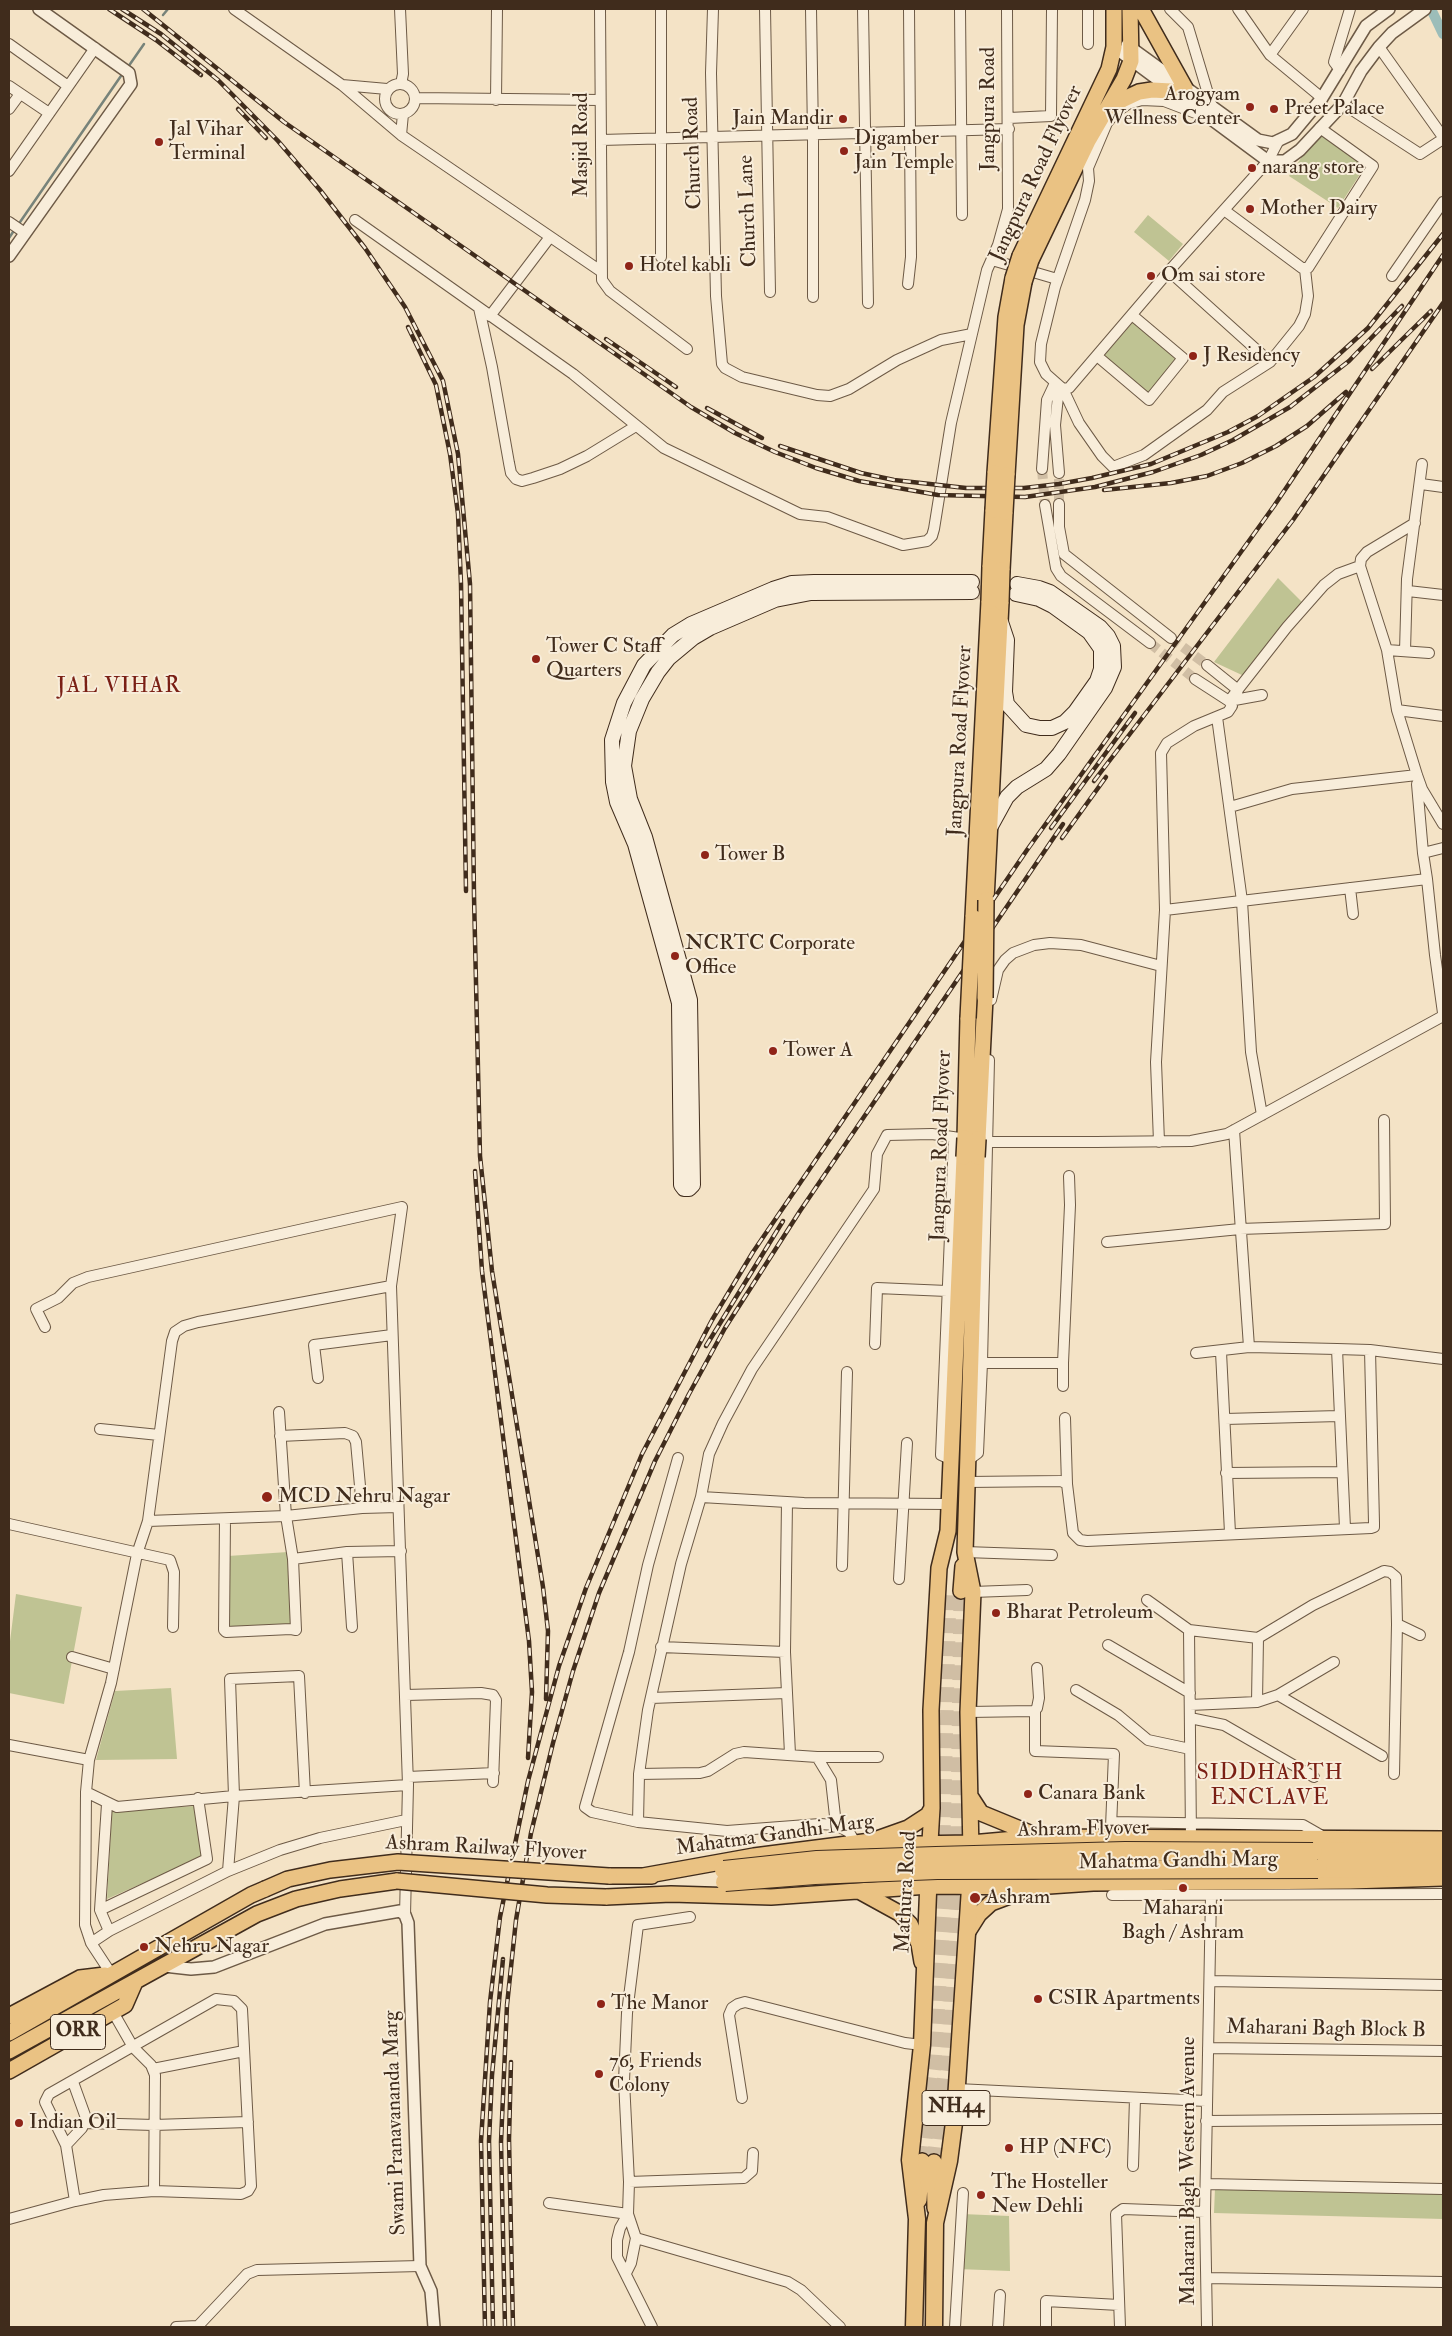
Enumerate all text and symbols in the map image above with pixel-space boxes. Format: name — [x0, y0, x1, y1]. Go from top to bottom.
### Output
street label: Jangpura Road — [976, 47, 1002, 171]
street label: Jangpura Road Flyover — [985, 82, 1089, 266]
place label: Arogyam Wellness Center — [1104, 82, 1240, 132]
street label: Masjid Road — [569, 92, 595, 198]
street label: Church Road — [679, 96, 709, 210]
place label: Preet Palace — [1284, 96, 1384, 122]
marker: Arogyam Wellness Center — [1244, 101, 1256, 113]
marker: Preet Palace — [1268, 103, 1280, 115]
place label: Jain Mandir — [732, 106, 833, 132]
marker: Jain Mandir — [837, 113, 849, 125]
place label: Jal Vihar Terminal — [169, 117, 245, 167]
place label: Digamber Jain Temple — [854, 126, 954, 176]
marker: Jal Vihar Terminal — [153, 136, 165, 148]
marker: Digamber Jain Temple — [838, 145, 850, 157]
street label: Church Lane — [734, 154, 764, 268]
place label: narang store — [1262, 155, 1364, 181]
marker: narang store — [1246, 162, 1258, 174]
place label: Mother Dairy — [1260, 196, 1377, 222]
marker: Mother Dairy — [1244, 203, 1256, 215]
place label: Hotel kabli — [639, 253, 731, 279]
marker: Hotel kabli — [623, 260, 635, 272]
place label: Om sai store — [1161, 263, 1265, 289]
marker: Om sai store — [1145, 270, 1157, 282]
place label: J Residency — [1203, 343, 1300, 369]
marker: J Residency — [1187, 350, 1199, 362]
place label: Tower C Staff Quarters — [546, 634, 662, 684]
street label: Jangpura Road Flyover — [943, 645, 979, 837]
marker: Tower C Staff Quarters — [530, 653, 542, 665]
district label: JAL VIHAR — [56, 674, 182, 700]
place label: Tower B — [715, 842, 785, 868]
marker: Tower B — [699, 849, 711, 861]
place label: NCRTC Corporate Office — [685, 931, 855, 981]
marker: NCRTC Corporate Office — [669, 950, 681, 962]
place label: Tower A — [783, 1038, 853, 1064]
marker: Tower A — [767, 1045, 779, 1057]
street label: Jangpura Road Flyover — [926, 1050, 958, 1242]
place label: MCD Nehru Nagar — [278, 1484, 450, 1510]
marker: MCD Nehru Nagar — [260, 1490, 274, 1504]
place label: Bharat Petroleum — [1006, 1600, 1153, 1626]
marker: Bharat Petroleum — [990, 1607, 1002, 1619]
district label: SIDDHARTH ENCLAVE — [1195, 1761, 1345, 1812]
place label: Canara Bank — [1038, 1781, 1146, 1807]
marker: Canara Bank — [1022, 1788, 1034, 1800]
street label: Mahatma Gandhi Marg — [674, 1810, 876, 1862]
street label: Ashram Flyover — [1017, 1816, 1149, 1844]
street label: Mathura Road — [891, 1830, 923, 1954]
street label: Ashram Railway Flyover — [385, 1831, 587, 1867]
street label: Mahatma Gandhi Marg — [1078, 1848, 1278, 1876]
marker: Maharani Bagh / Ashram — [1177, 1882, 1189, 1894]
place label: Ashram — [986, 1885, 1050, 1911]
marker: Ashram — [968, 1891, 982, 1905]
place label: Maharani Bagh / Ashram — [1122, 1896, 1244, 1946]
place label: Nehru Nagar — [154, 1934, 269, 1960]
marker: Nehru Nagar — [138, 1941, 150, 1953]
place label: CSIR Apartments — [1048, 1986, 1200, 2012]
place label: The Manor — [611, 1991, 708, 2017]
marker: CSIR Apartments — [1032, 1993, 1044, 2005]
marker: The Manor — [595, 1998, 607, 2010]
street label: Swami Pranavananda Marg — [379, 2010, 413, 2236]
road number: ORR — [50, 2014, 106, 2050]
street label: Maharani Bagh Block B — [1226, 2016, 1426, 2044]
street label: Maharani Bagh Western Avenue — [1176, 2037, 1202, 2305]
place label: 76, Friends Colony — [609, 2049, 702, 2099]
marker: 76, Friends Colony — [593, 2068, 605, 2080]
road number: NH44 — [922, 2090, 990, 2126]
place label: Indian Oil — [29, 2110, 116, 2136]
marker: Indian Oil — [13, 2117, 25, 2129]
place label: HP (NFC) — [1019, 2135, 1112, 2161]
marker: HP (NFC) — [1003, 2142, 1015, 2154]
place label: The Hosteller New Dehli — [991, 2170, 1108, 2220]
marker: The Hosteller New Dehli — [975, 2189, 987, 2201]

